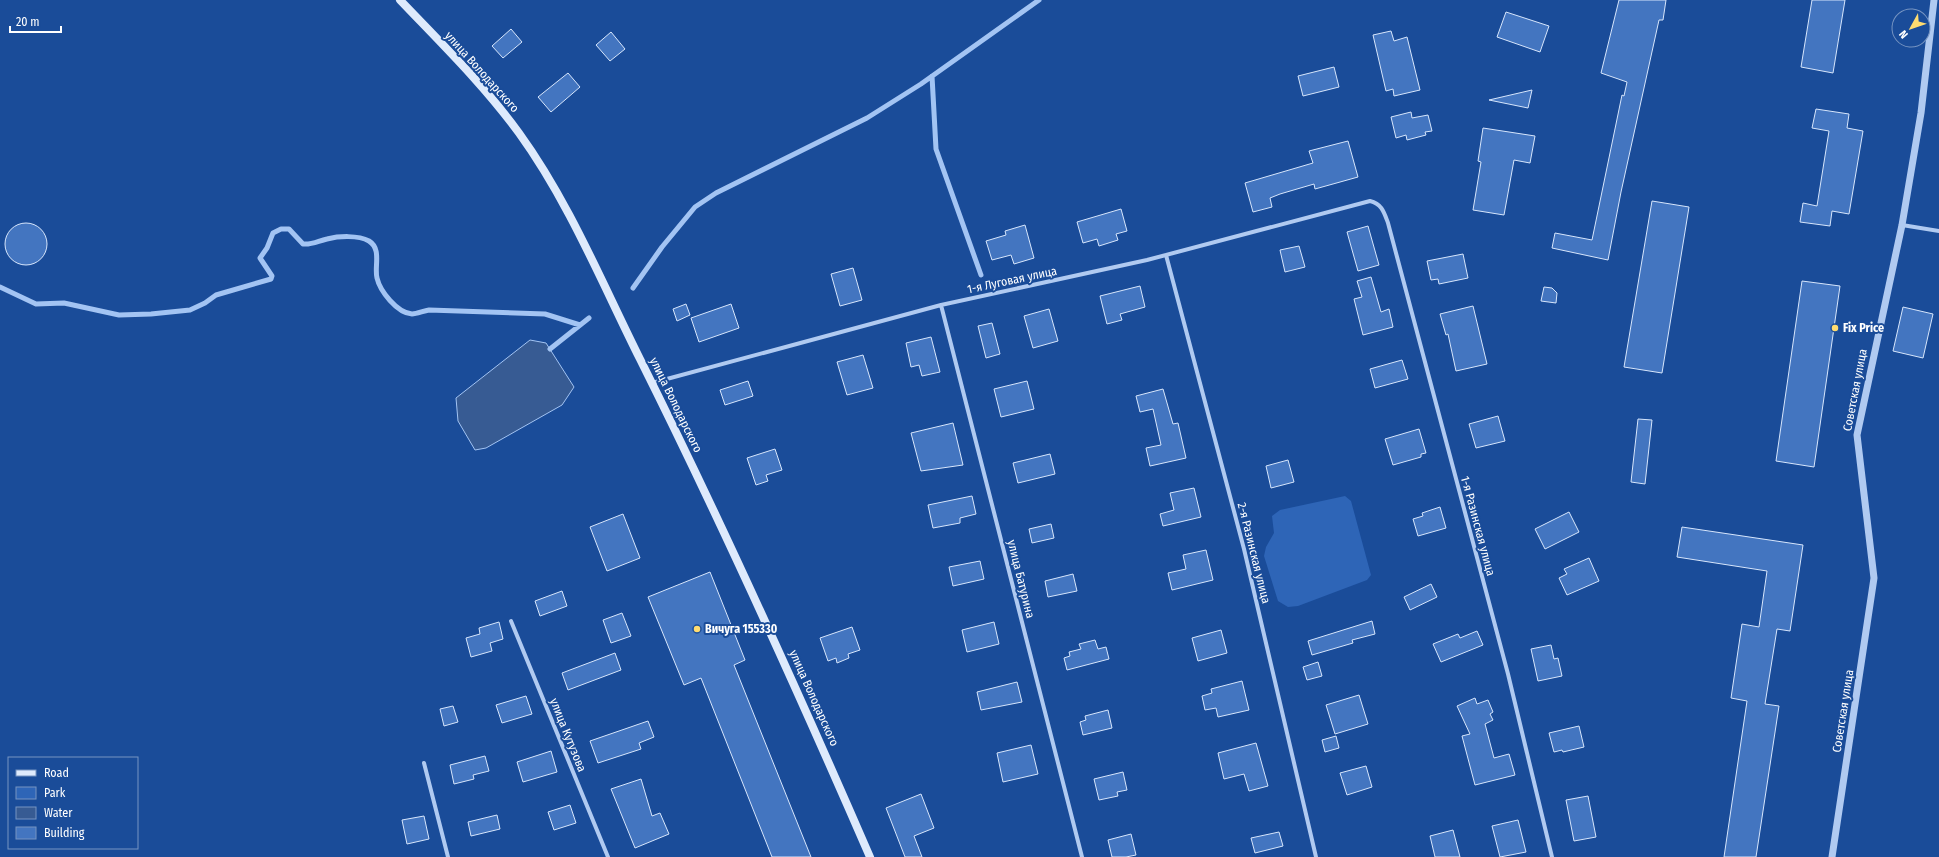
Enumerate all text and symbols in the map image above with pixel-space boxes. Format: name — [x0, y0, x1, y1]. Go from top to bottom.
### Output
scale bar — [10, 8, 61, 34]
north arrow — [1891, 8, 1931, 48]
text: 20 m — [16, 15, 40, 29]
text: N — [1897, 27, 1911, 41]
street label: улица Володарского — [442, 29, 522, 115]
street label: 1-я Луговая улица — [966, 264, 1058, 296]
place label: Fix Price — [1843, 321, 1884, 335]
marker: Fix Price — [1830, 323, 1840, 333]
street label: Советская улица — [1840, 347, 1870, 432]
street label: улица Володарского — [647, 355, 705, 455]
street label: 1-я Разинская улица — [1458, 475, 1498, 578]
street label: 2-я Разинская улица — [1235, 501, 1273, 605]
street label: улица Батурина — [1005, 538, 1038, 620]
place label: Вичуга 155330 — [705, 622, 778, 636]
marker: Вичуга 155330 — [692, 624, 702, 634]
street label: улица Володарского — [786, 648, 842, 748]
street label: Советская улица — [1830, 668, 1856, 753]
street label: улица Кутузова — [547, 696, 589, 774]
legend — [8, 757, 138, 849]
text: Road — [44, 766, 69, 780]
text: Park — [44, 786, 66, 800]
text: Water — [44, 806, 73, 820]
text: Building — [44, 826, 85, 840]

